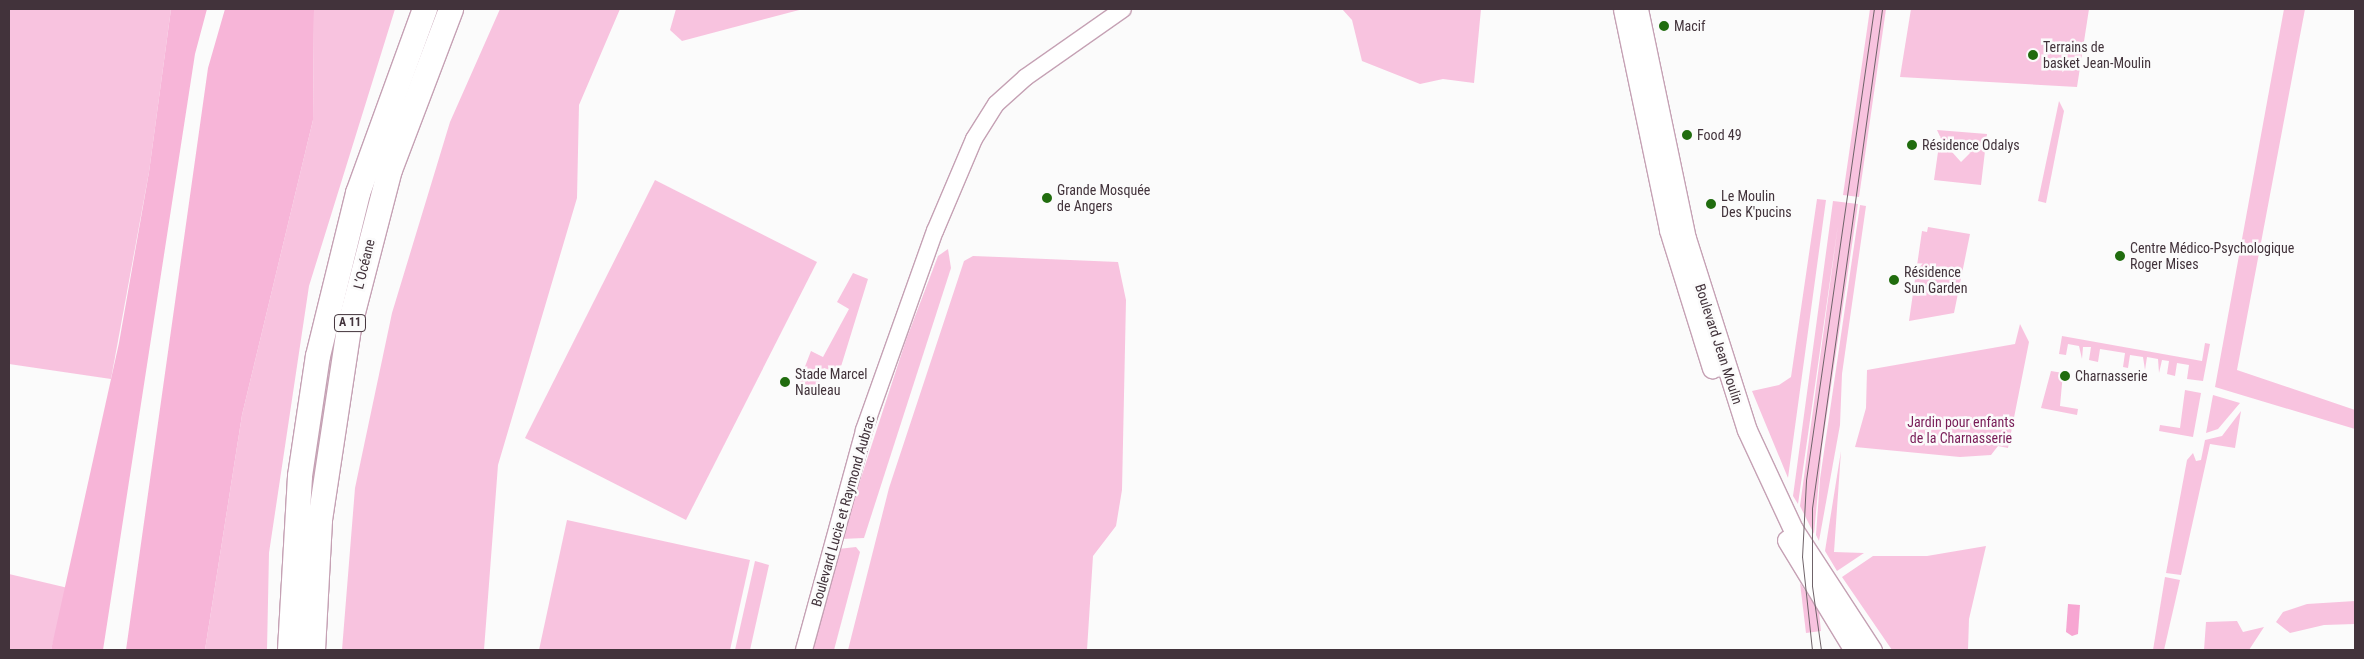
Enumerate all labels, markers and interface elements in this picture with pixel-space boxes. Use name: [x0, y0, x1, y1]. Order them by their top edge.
place label: Macif: [1674, 18, 1705, 34]
marker: Macif: [1658, 20, 1670, 32]
place label: Terrains de basket Jean-Moulin: [2043, 39, 2151, 72]
marker: Terrains de basket Jean-Moulin: [2027, 49, 2039, 61]
place label: Food 49: [1697, 127, 1742, 143]
marker: Food 49: [1681, 129, 1693, 141]
place label: Résidence Odalys: [1922, 137, 2020, 153]
marker: Résidence Odalys: [1906, 139, 1918, 151]
place label: Grande Mosquée de Angers: [1057, 182, 1150, 214]
place label: Le Moulin Des K'pucins: [1721, 188, 1792, 220]
marker: Grande Mosquée de Angers: [1041, 192, 1053, 204]
marker: Le Moulin Des K'pucins: [1705, 198, 1717, 210]
street label: L’Océane: [350, 237, 378, 291]
place label: Centre Médico-Psychologique Roger Mises: [2130, 240, 2294, 272]
marker: Centre Médico-Psychologique Roger Mises: [2114, 250, 2126, 262]
place label: Résidence Sun Garden: [1904, 264, 1967, 296]
marker: Résidence Sun Garden: [1888, 274, 1900, 286]
street label: Boulevard Jean Moulin: [1692, 282, 1746, 406]
road number: A 11: [334, 314, 366, 332]
place label: Stade Marcel Nauleau: [795, 366, 867, 398]
place label: Charnasserie: [2075, 368, 2148, 384]
marker: Charnasserie: [2059, 370, 2071, 382]
marker: Stade Marcel Nauleau: [779, 376, 791, 388]
street label: Boulevard Lucie et Raymond Aubrac: [808, 414, 878, 608]
park label: Jardin pour enfants de la Charnasserie: [1907, 414, 2015, 447]

